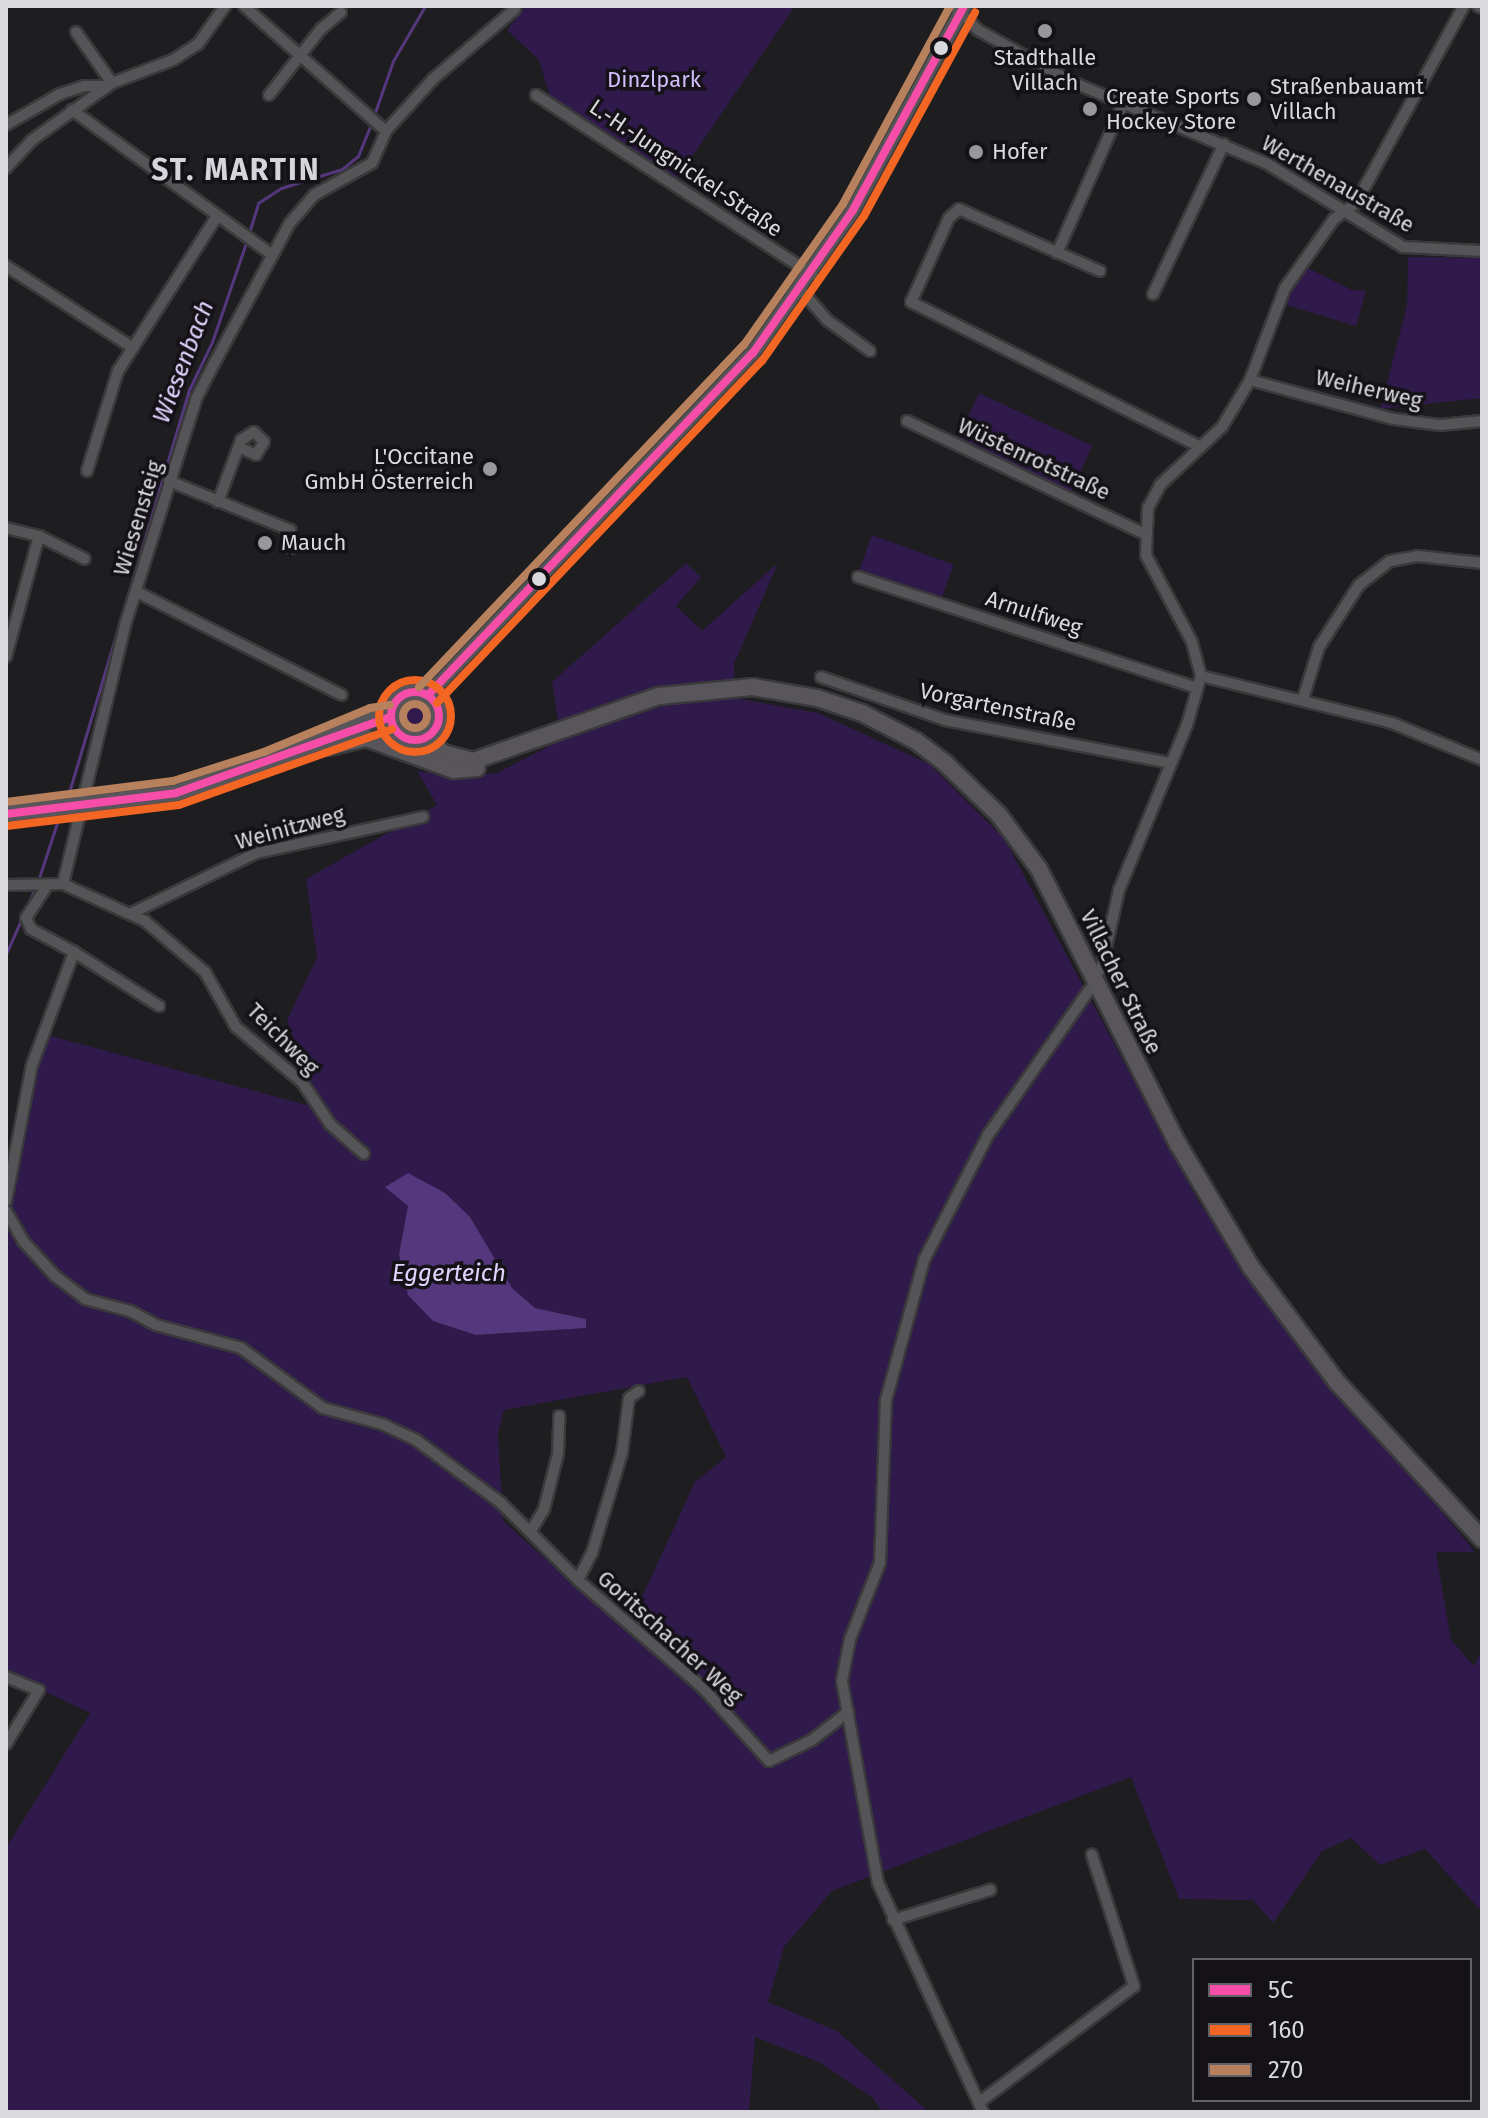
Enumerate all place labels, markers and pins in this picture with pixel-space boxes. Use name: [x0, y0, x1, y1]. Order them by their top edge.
marker: Stadthalle Villach: [1036, 22, 1054, 40]
unlabelled marker: [933, 40, 949, 56]
place label: Stadthalle Villach: [994, 44, 1096, 96]
place label: Straßenbauamt Villach: [1270, 73, 1424, 124]
place label: Create Sports Hockey Store: [1106, 83, 1240, 134]
marker: Straßenbauamt Villach: [1245, 90, 1263, 108]
marker: Create Sports Hockey Store: [1081, 100, 1099, 118]
place label: Hofer: [992, 139, 1047, 165]
marker: Hofer: [967, 143, 985, 161]
place label: L'Occitane GmbH Österreich: [304, 443, 474, 494]
marker: L'Occitane GmbH Österreich: [481, 460, 499, 478]
place label: Mauch: [281, 530, 346, 556]
marker: Mauch: [256, 534, 274, 552]
unlabelled marker: [531, 571, 547, 587]

